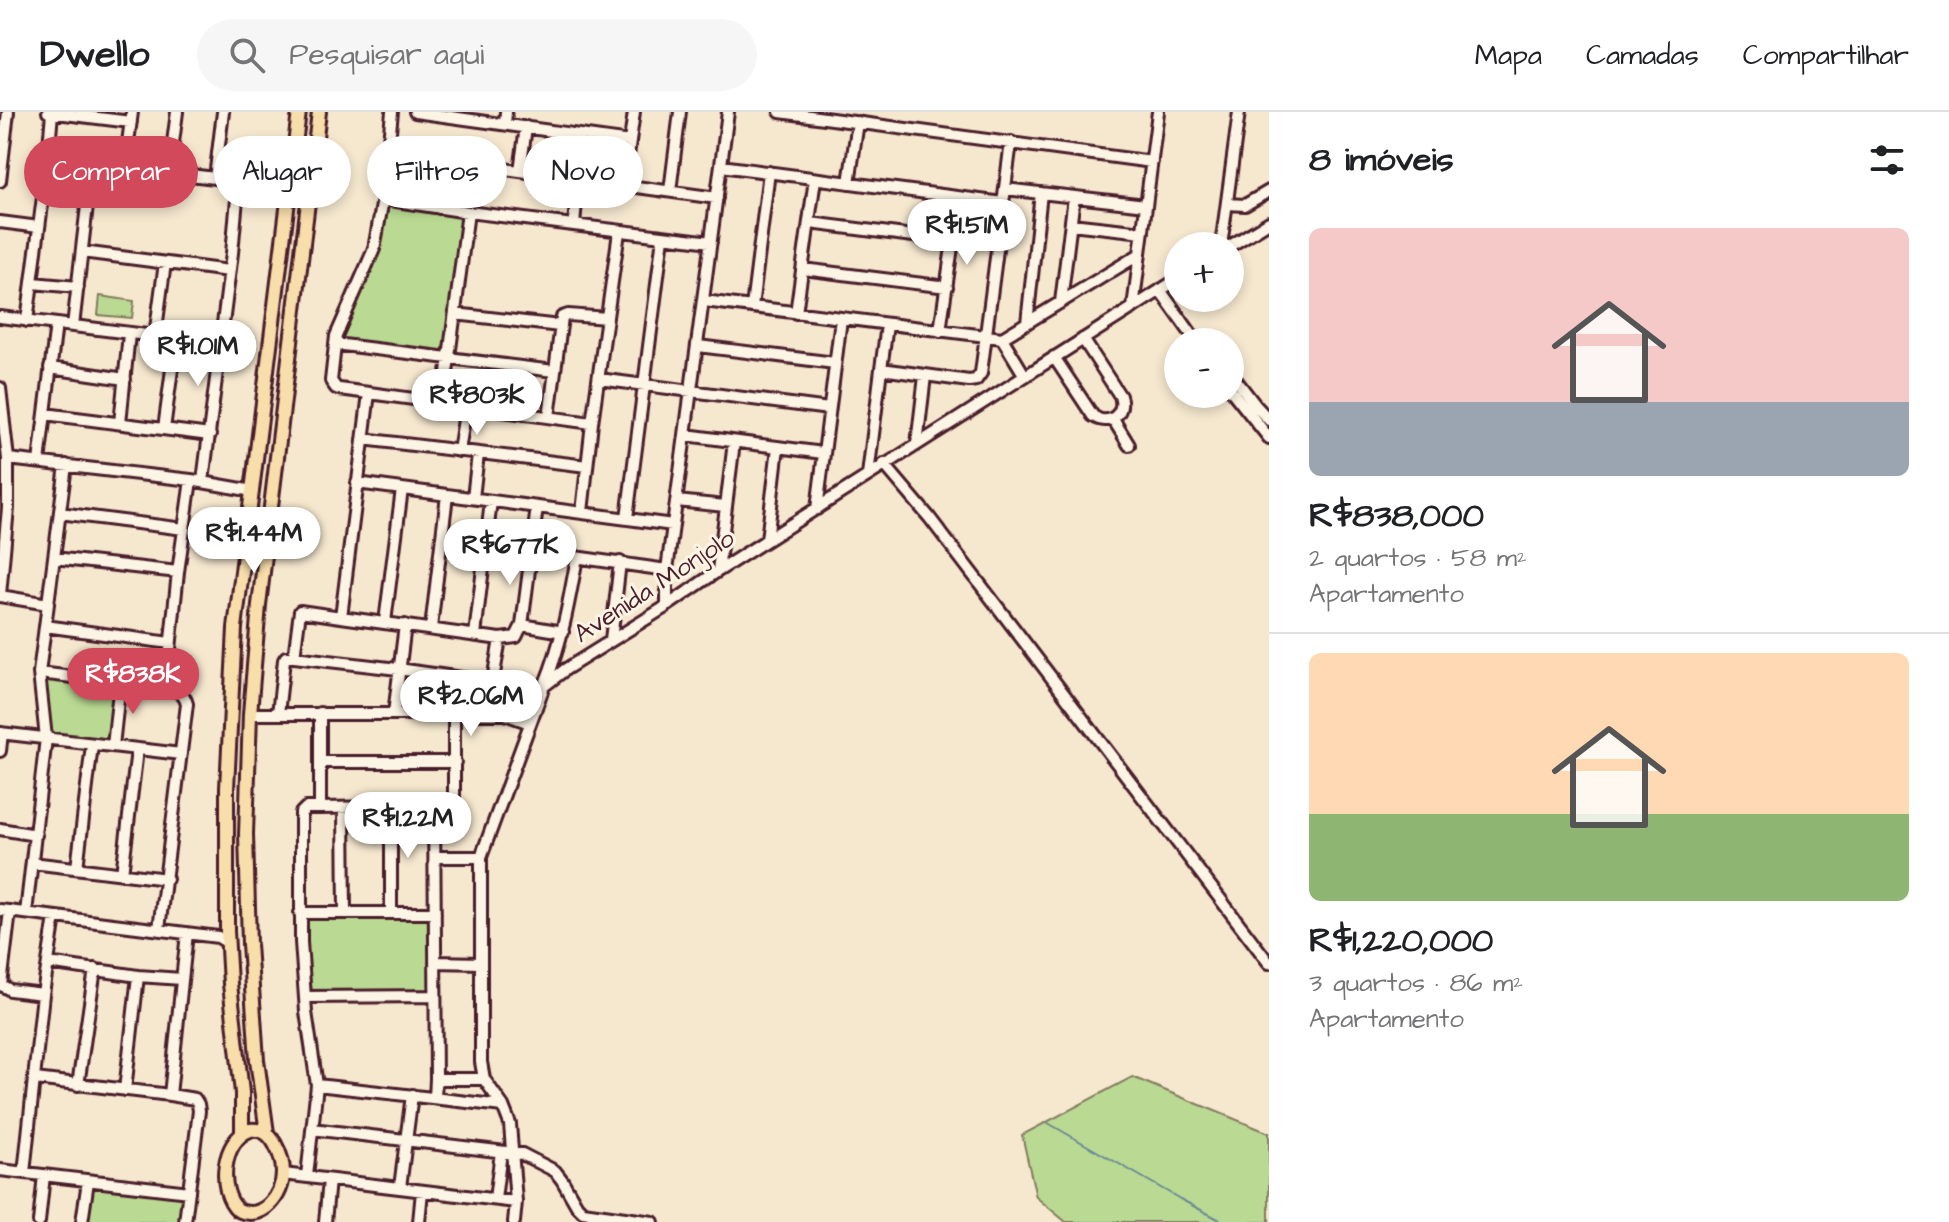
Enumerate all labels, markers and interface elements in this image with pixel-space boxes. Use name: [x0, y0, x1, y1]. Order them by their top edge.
search box: [197, 19, 757, 91]
text: Dwello: [40, 29, 149, 81]
icon: search: [225, 33, 269, 77]
text: Pesquisar aqui: [289, 34, 484, 76]
text: Mapa: [1475, 36, 1542, 75]
text: Camadas: [1586, 36, 1699, 75]
text: Compartilhar: [1743, 36, 1909, 75]
chip: Comprar: [24, 136, 198, 208]
chip: Alugar: [214, 136, 351, 208]
chip: Filtros: [367, 136, 507, 208]
chip: Novo: [523, 136, 643, 208]
text: 8 imóveis: [1309, 136, 1454, 184]
icon: filters: [1865, 138, 1909, 182]
pin: R$1.51M: [893, 199, 1041, 267]
text: R$1.51M: [925, 207, 1009, 243]
map controls: [1164, 232, 1244, 408]
button: +: [1164, 232, 1244, 312]
icon: home: [1537, 280, 1681, 424]
pin: R$1.01M: [124, 320, 272, 388]
text: R$1.01M: [157, 328, 239, 364]
button: −: [1164, 328, 1244, 408]
pin: R$803K: [412, 369, 542, 437]
text: R$803K: [429, 377, 525, 413]
text: R$838,000: [1309, 492, 1484, 540]
pin: R$1.44M: [180, 507, 328, 575]
text: R$1.44M: [206, 515, 302, 551]
pin: R$677K: [445, 519, 575, 587]
street label: Avenida Monjolo: [567, 520, 742, 652]
text: R$677K: [461, 527, 559, 563]
text: 2 quartos · 58 m²: [1309, 540, 1527, 576]
text: Apartamento: [1309, 576, 1464, 612]
pin: R$838K: [68, 648, 198, 716]
text: R$838K: [85, 656, 181, 692]
pin: R$2.06M: [397, 670, 545, 738]
text: R$2.06M: [418, 678, 524, 714]
icon: home: [1537, 705, 1681, 849]
pin: R$1.22M: [334, 792, 482, 860]
text: R$1.22M: [362, 800, 454, 836]
text: R$1,220,000: [1309, 917, 1493, 965]
text: 3 quartos · 86 m²: [1309, 965, 1523, 1001]
text: Apartamento: [1309, 1001, 1464, 1037]

